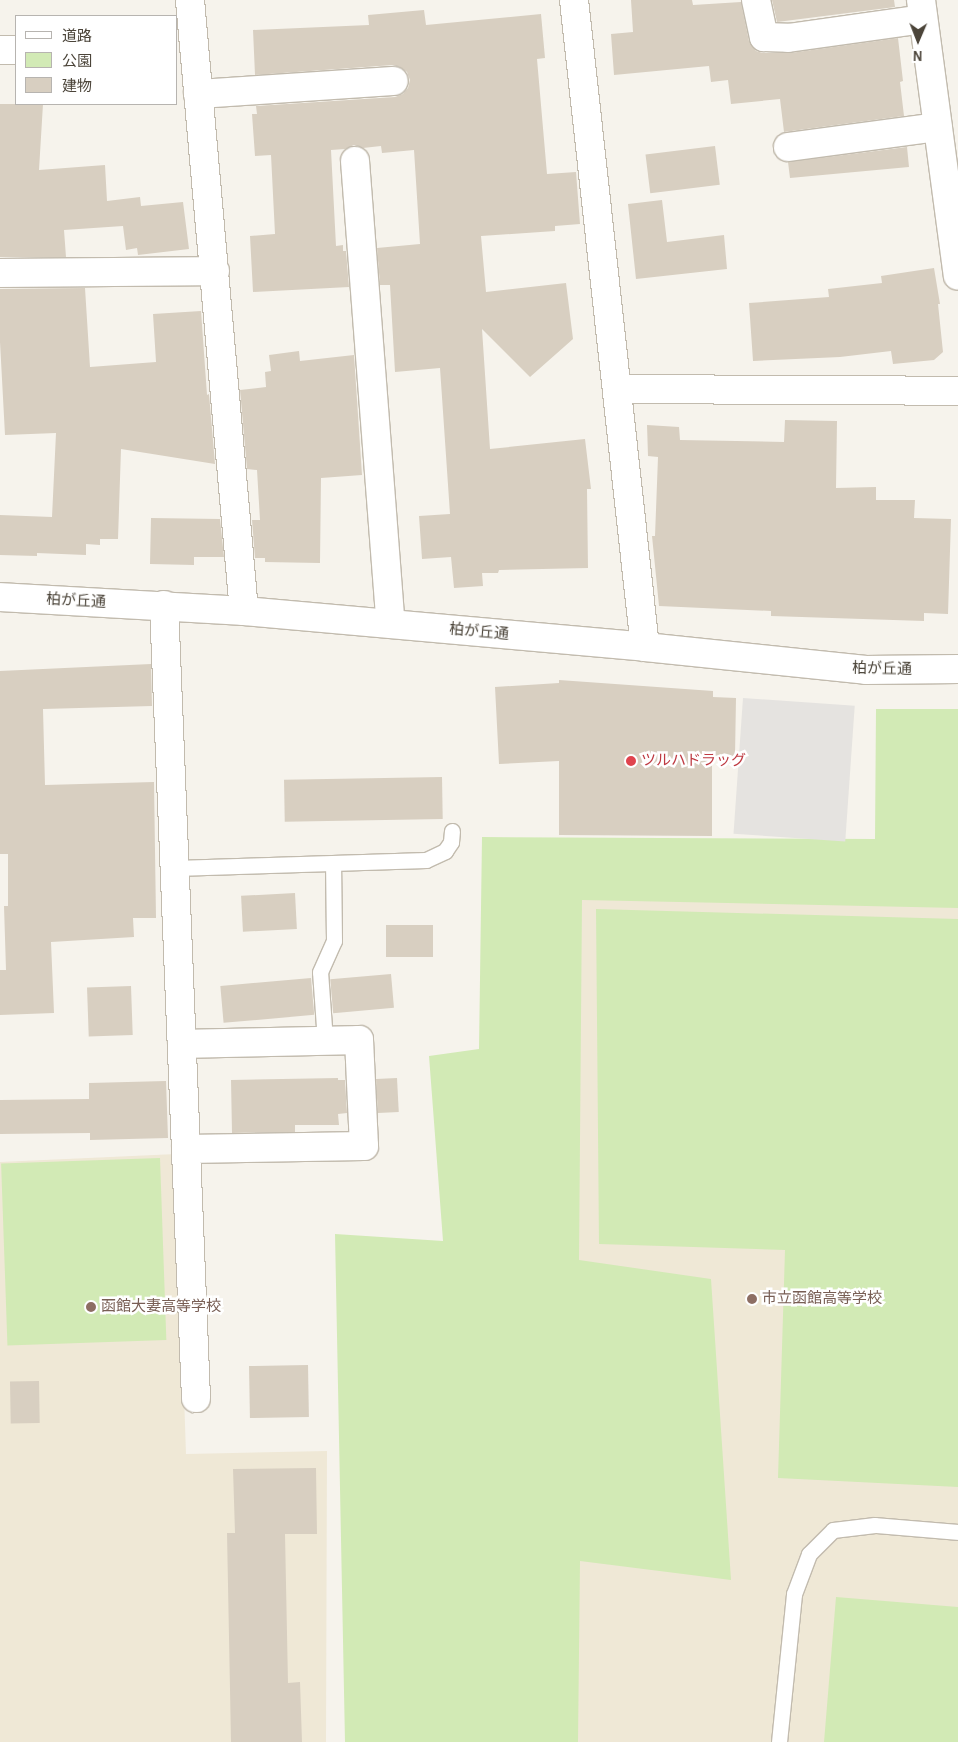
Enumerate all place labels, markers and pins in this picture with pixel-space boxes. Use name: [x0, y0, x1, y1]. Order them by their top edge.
place label: ツルハドラッグ: [641, 752, 746, 770]
marker: ツルハドラッグ: [625, 755, 637, 767]
place label: 市立函館高等学校: [762, 1290, 882, 1308]
marker: 市立函館高等学校: [746, 1293, 758, 1305]
place label: 函館大妻高等学校: [101, 1298, 221, 1316]
marker: 函館大妻高等学校: [85, 1301, 97, 1313]

